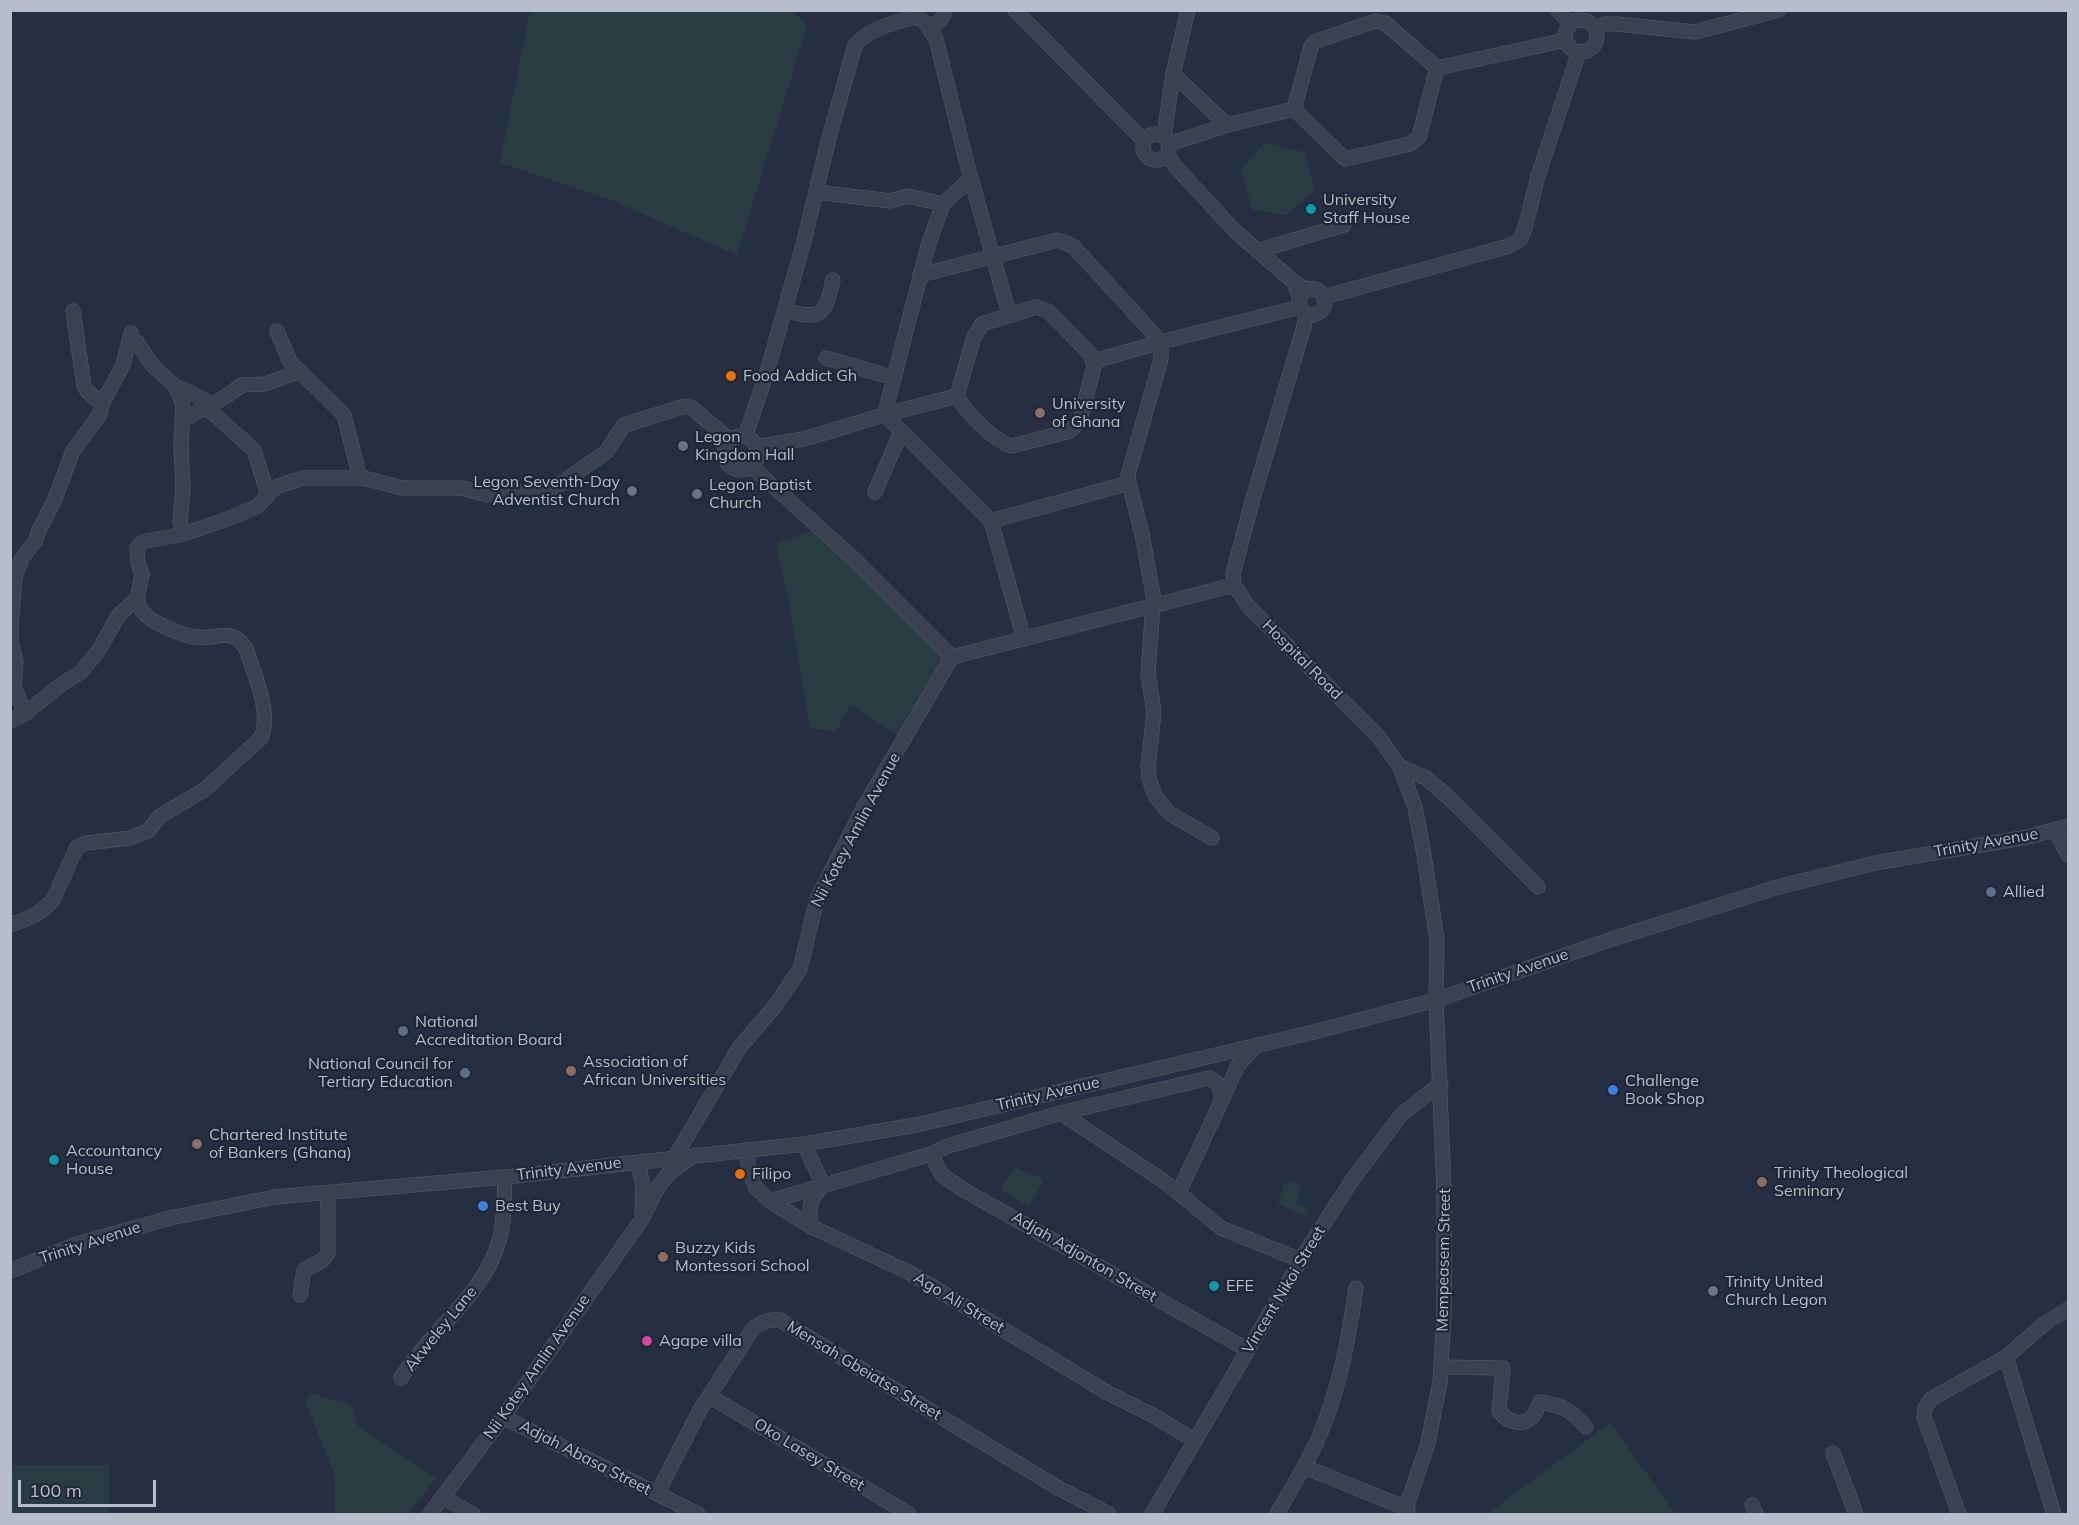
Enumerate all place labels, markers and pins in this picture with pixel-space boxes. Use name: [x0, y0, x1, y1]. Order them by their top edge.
place label: University Staff House: [1323, 190, 1410, 228]
marker: University Staff House: [1304, 202, 1318, 216]
place label: Food Addict Gh: [743, 366, 857, 386]
marker: Food Addict Gh: [724, 369, 738, 383]
place label: University of Ghana: [1052, 394, 1126, 432]
marker: University of Ghana: [1033, 406, 1047, 420]
place label: Legon Kingdom Hall: [695, 427, 794, 465]
marker: Legon Kingdom Hall: [676, 439, 690, 453]
place label: Legon Seventh-Day Adventist Church: [474, 472, 620, 510]
place label: Legon Baptist Church: [709, 475, 812, 513]
marker: Legon Seventh-Day Adventist Church: [625, 484, 639, 498]
marker: Legon Baptist Church: [690, 487, 704, 501]
place label: Allied: [2003, 882, 2044, 902]
marker: Allied: [1984, 885, 1998, 899]
place label: National Accreditation Board: [415, 1012, 562, 1050]
marker: National Accreditation Board: [396, 1024, 410, 1038]
place label: Association of African Universities: [583, 1052, 726, 1090]
place label: National Council for Tertiary Education: [308, 1054, 453, 1092]
marker: Association of African Universities: [564, 1064, 578, 1078]
marker: National Council for Tertiary Education: [458, 1066, 472, 1080]
place label: Challenge Book Shop: [1625, 1071, 1705, 1109]
marker: Challenge Book Shop: [1606, 1083, 1620, 1097]
place label: Chartered Institute of Bankers (Ghana): [209, 1125, 352, 1163]
marker: Chartered Institute of Bankers (Ghana): [190, 1137, 204, 1151]
place label: Accountancy House: [66, 1141, 162, 1179]
marker: Accountancy House: [47, 1153, 61, 1167]
place label: Trinity Theological Seminary: [1774, 1163, 1908, 1201]
place label: Filipo: [752, 1164, 791, 1184]
marker: Filipo: [733, 1167, 747, 1181]
marker: Trinity Theological Seminary: [1755, 1175, 1769, 1189]
place label: Best Buy: [495, 1196, 561, 1216]
marker: Best Buy: [476, 1199, 490, 1213]
place label: Buzzy Kids Montessori School: [675, 1238, 810, 1276]
marker: Buzzy Kids Montessori School: [656, 1250, 670, 1264]
place label: Trinity United Church Legon: [1725, 1272, 1827, 1310]
place label: EFE: [1226, 1276, 1254, 1296]
marker: EFE: [1207, 1279, 1221, 1293]
marker: Trinity United Church Legon: [1706, 1284, 1720, 1298]
place label: Agape villa: [659, 1331, 742, 1351]
marker: Agape villa: [640, 1334, 654, 1348]

